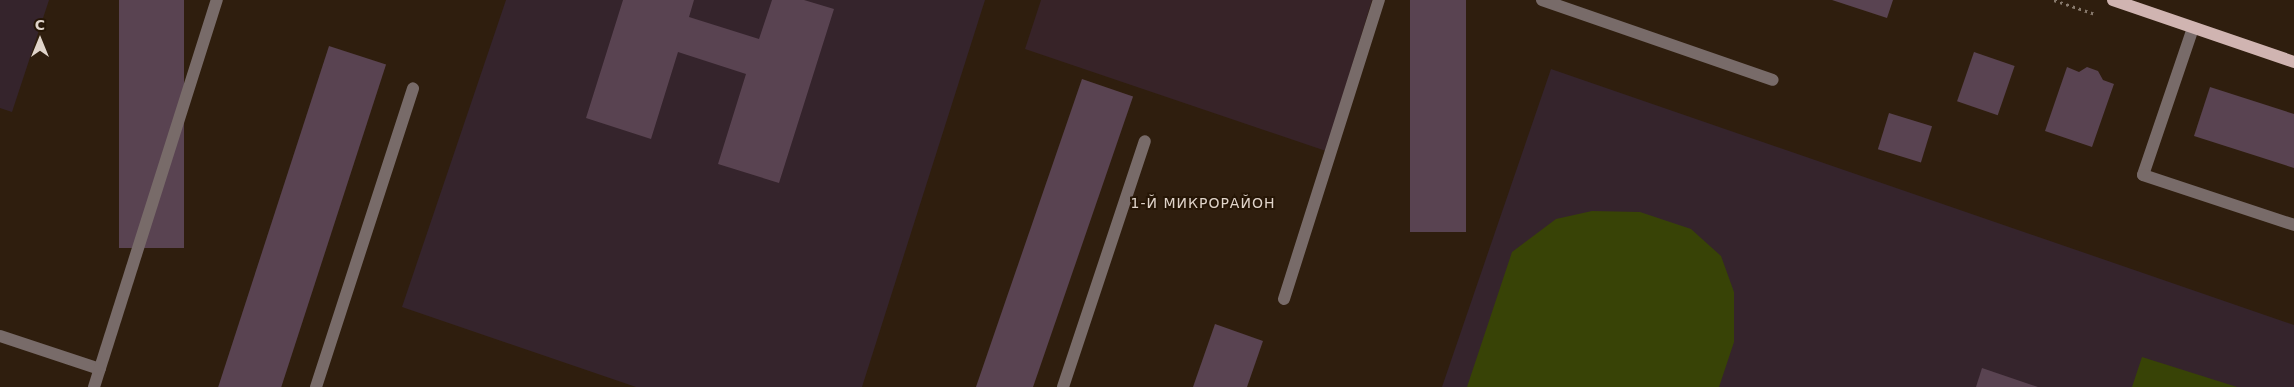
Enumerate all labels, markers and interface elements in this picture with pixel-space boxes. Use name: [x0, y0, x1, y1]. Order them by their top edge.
north arrow: [15, 15, 65, 65]
text: С: [35, 17, 45, 33]
district label: 1-Й МИКРОРАЙОН: [1129, 195, 1277, 211]

